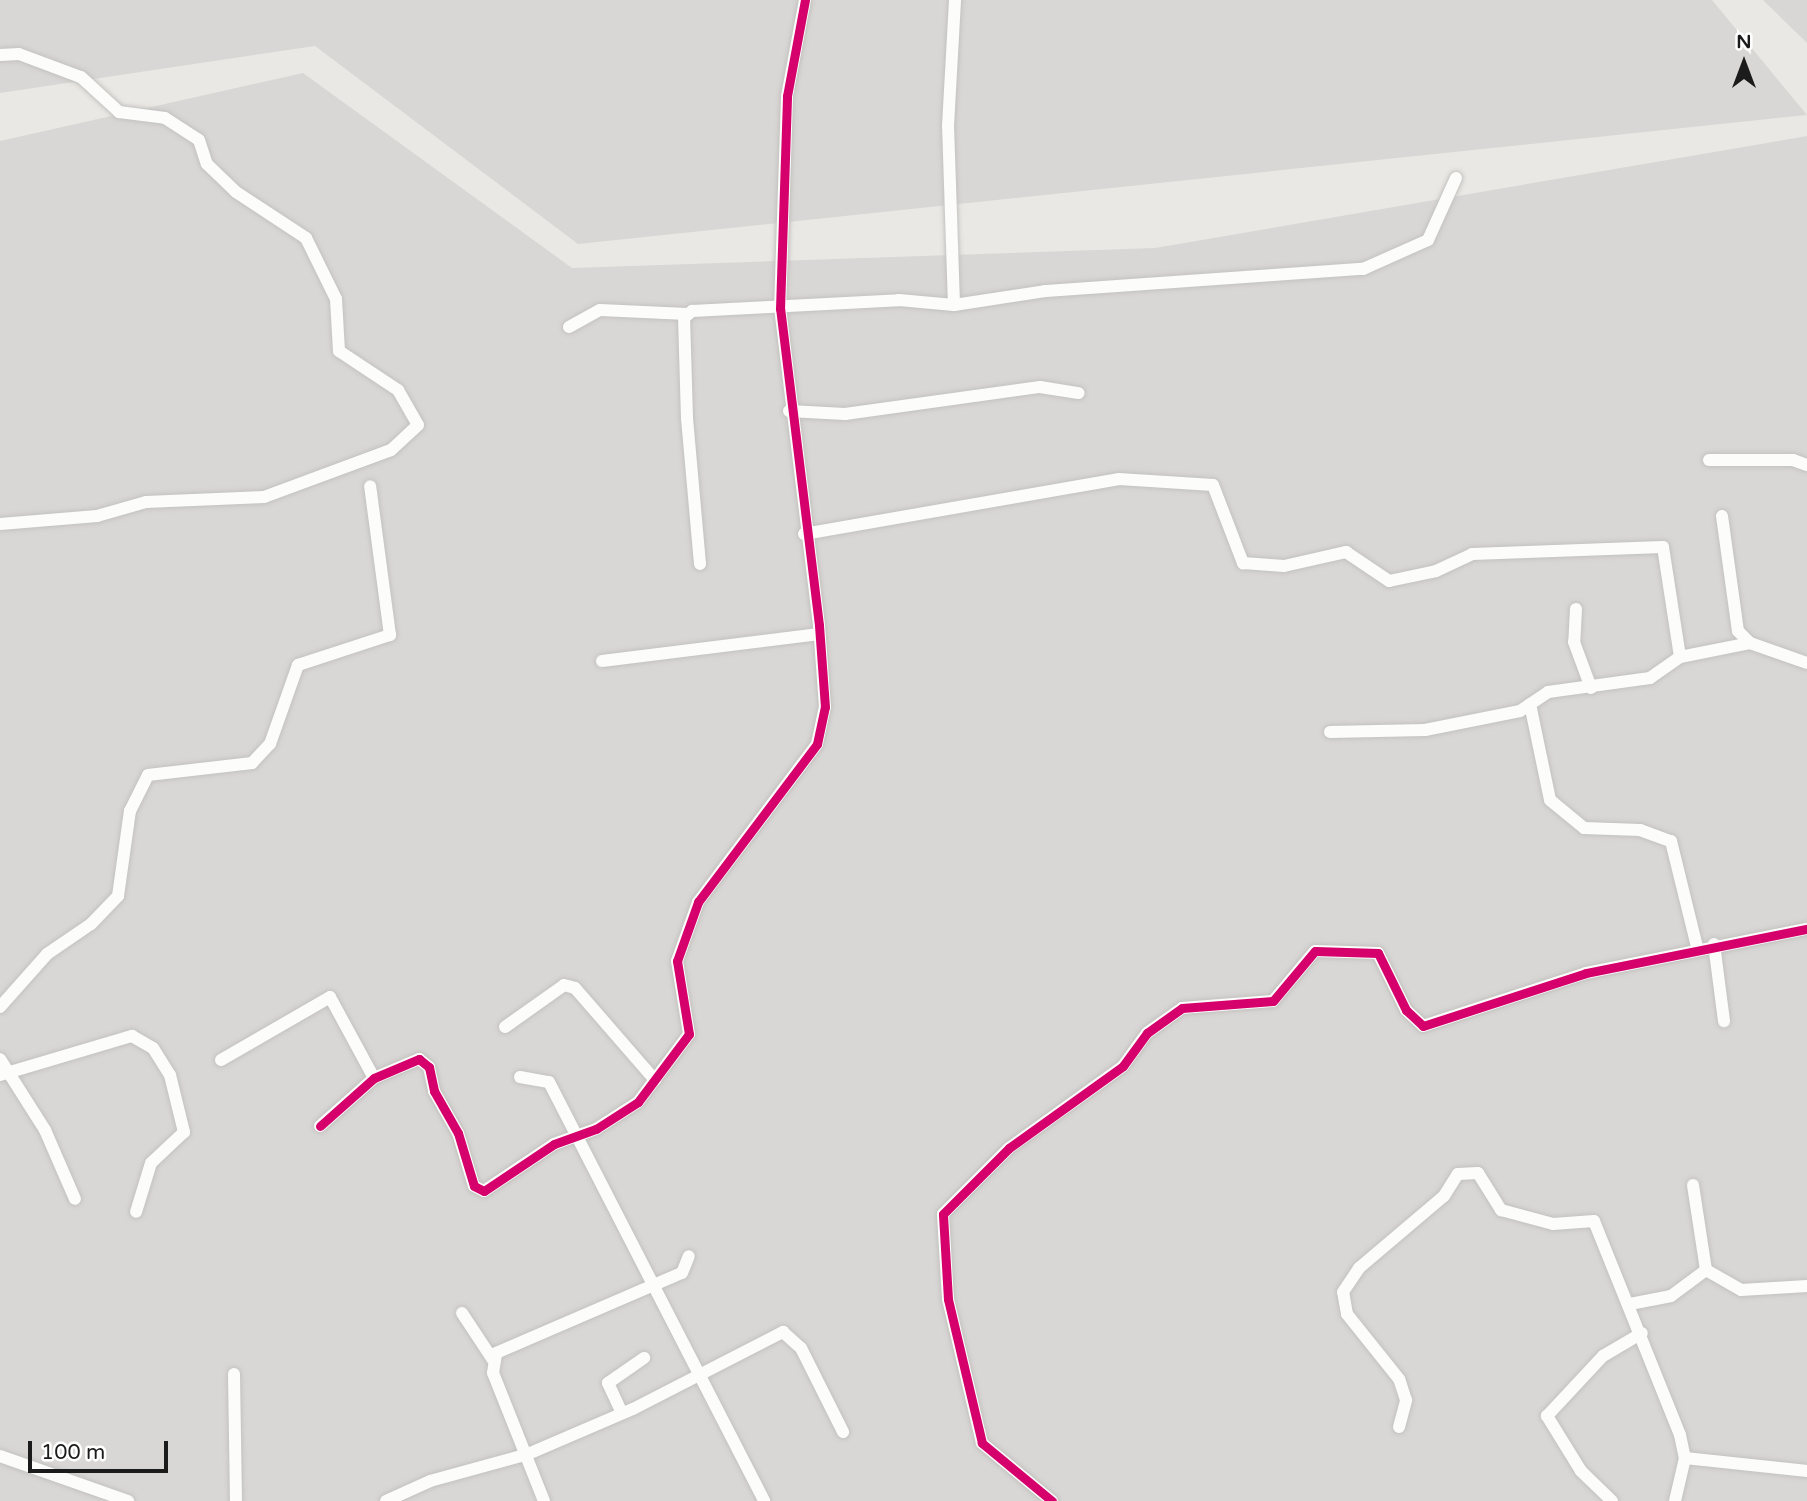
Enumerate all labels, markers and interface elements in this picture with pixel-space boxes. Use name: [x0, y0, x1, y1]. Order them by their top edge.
north arrow: [1709, 28, 1779, 98]
text: N: [1736, 31, 1752, 53]
scale bar: [32, 1428, 172, 1472]
text: 100 m: [41, 1440, 105, 1465]

